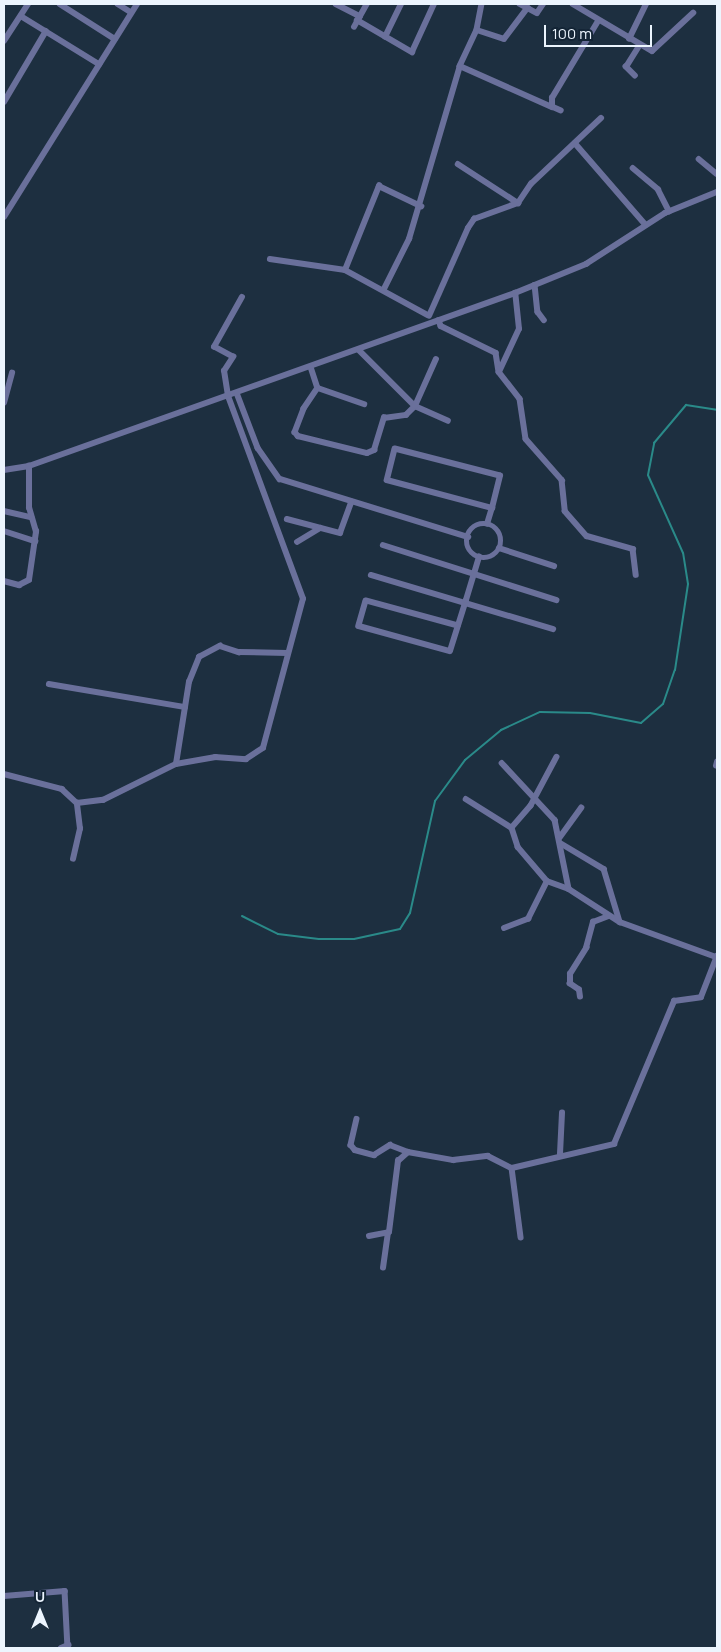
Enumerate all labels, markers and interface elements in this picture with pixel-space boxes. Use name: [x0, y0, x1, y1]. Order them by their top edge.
scale bar: [546, 15, 654, 47]
text: 100 m: [552, 23, 592, 44]
north arrow: [15, 1587, 65, 1637]
text: U: [35, 1587, 45, 1606]

